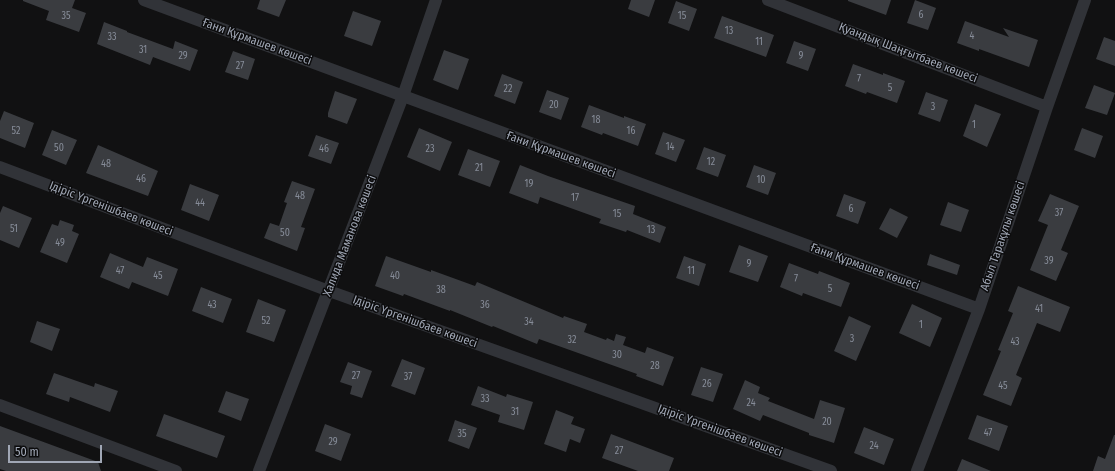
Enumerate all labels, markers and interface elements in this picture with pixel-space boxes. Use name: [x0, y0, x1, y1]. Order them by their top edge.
house number: 6: [919, 9, 923, 21]
house number: 35: [61, 10, 71, 22]
house number: 15: [678, 10, 686, 22]
street label: Ғани Құрмашев көшесі: [201, 16, 313, 68]
street label: Қуандық Шаңғытбаев көшесі: [837, 20, 979, 86]
house number: 13: [725, 25, 733, 37]
house number: 4: [970, 30, 974, 42]
house number: 33: [107, 31, 117, 43]
house number: 11: [755, 36, 763, 48]
house number: 31: [139, 44, 147, 56]
house number: 29: [178, 50, 188, 62]
house number: 9: [799, 50, 803, 62]
house number: 27: [236, 60, 244, 72]
house number: 7: [857, 73, 861, 85]
house number: 5: [888, 82, 892, 94]
house number: 22: [504, 83, 512, 95]
house number: 20: [549, 99, 559, 111]
house number: 3: [931, 101, 935, 113]
house number: 18: [592, 114, 600, 126]
house number: 1: [972, 119, 976, 131]
house number: 52: [12, 125, 20, 137]
house number: 16: [627, 125, 635, 137]
street label: Ғани Құрмашев көшесі: [505, 129, 617, 181]
house number: 14: [666, 141, 674, 153]
house number: 50: [54, 142, 64, 154]
house number: 46: [319, 143, 329, 155]
house number: 23: [426, 143, 434, 155]
house number: 12: [707, 156, 715, 168]
house number: 48: [101, 158, 111, 170]
house number: 21: [475, 162, 483, 174]
house number: 46: [136, 173, 146, 185]
street label: Халида Маманова көшесі: [320, 173, 380, 299]
house number: 10: [756, 174, 766, 186]
house number: 19: [525, 178, 533, 190]
street label: Ідіріс Үргенішбаев көшесі: [47, 179, 175, 239]
street label: Абыл Тарақұлы көшесі: [978, 179, 1028, 293]
house number: 48: [295, 190, 305, 202]
house number: 17: [571, 192, 579, 204]
house number: 44: [195, 197, 205, 209]
house number: 6: [849, 203, 853, 215]
house number: 37: [1055, 207, 1063, 219]
house number: 15: [613, 208, 621, 220]
house number: 51: [10, 223, 18, 235]
house number: 13: [647, 224, 655, 236]
house number: 50: [280, 227, 290, 239]
house number: 49: [55, 237, 65, 249]
street label: Ғани Құрмашев көшесі: [809, 241, 921, 293]
house number: 39: [1044, 255, 1054, 267]
house number: 9: [747, 258, 751, 270]
house number: 47: [116, 265, 124, 277]
house number: 11: [687, 265, 695, 277]
house number: 45: [153, 270, 163, 282]
house number: 40: [390, 270, 400, 282]
house number: 7: [794, 273, 798, 285]
house number: 5: [828, 283, 832, 295]
house number: 38: [436, 284, 446, 296]
street label: Ідіріс Үргенішбаев көшесі: [351, 293, 479, 351]
house number: 43: [207, 299, 217, 311]
house number: 36: [480, 299, 490, 311]
house number: 41: [1035, 303, 1043, 315]
house number: 52: [262, 315, 270, 327]
house number: 34: [524, 316, 534, 328]
house number: 1: [919, 319, 923, 331]
house number: 3: [850, 333, 854, 345]
house number: 32: [568, 334, 576, 346]
house number: 43: [1010, 336, 1020, 348]
house number: 30: [612, 349, 622, 361]
house number: 28: [650, 360, 660, 372]
house number: 27: [352, 370, 360, 382]
house number: 37: [404, 371, 412, 383]
house number: 26: [702, 378, 712, 390]
house number: 45: [998, 380, 1008, 392]
house number: 33: [480, 393, 490, 405]
house number: 24: [746, 397, 756, 409]
street label: Ідіріс Үргенішбаев көшесі: [656, 402, 784, 460]
house number: 31: [511, 406, 519, 418]
house number: 20: [822, 416, 832, 428]
house number: 47: [984, 427, 992, 439]
house number: 35: [457, 428, 467, 440]
house number: 29: [328, 436, 338, 448]
scale bar: [10, 437, 104, 463]
house number: 24: [869, 440, 879, 452]
text: 50 m: [15, 445, 39, 459]
house number: 27: [615, 445, 623, 457]

